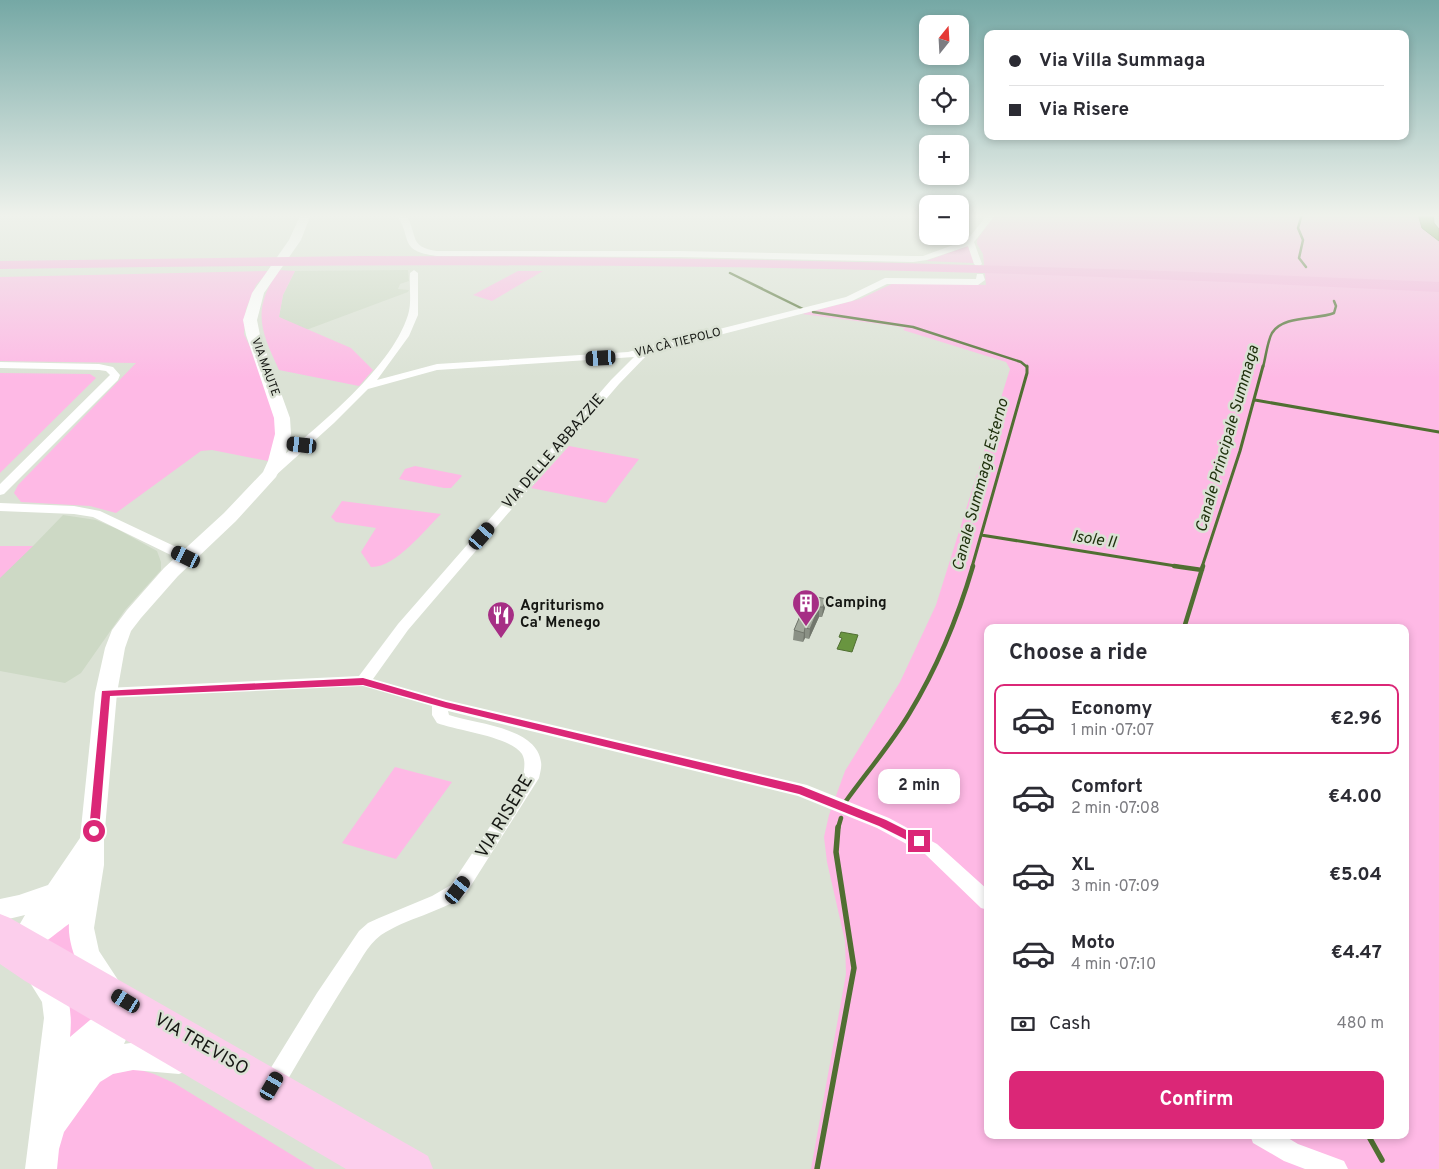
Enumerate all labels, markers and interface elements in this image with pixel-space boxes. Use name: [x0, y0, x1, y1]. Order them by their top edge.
north arrow: [919, 15, 969, 65]
map controls: [919, 15, 969, 245]
text: Via Villa Summaga: [1039, 49, 1205, 73]
button: locate: [919, 75, 969, 125]
text: Via Risere: [1039, 98, 1129, 122]
button: +: [919, 135, 969, 185]
button: −: [919, 195, 969, 245]
street label: VIA CÀ TIEPOLO: [633, 325, 723, 361]
street label: VIA MAUTE: [247, 336, 283, 398]
water label: Canale Principale Summaga: [1192, 342, 1264, 535]
car: [585, 350, 616, 366]
street label: VIA DELLE ABBAZZIE: [499, 390, 609, 513]
water label: Canale Summaga Esterno: [948, 396, 1014, 573]
car: [286, 436, 317, 454]
car: [466, 520, 497, 552]
water label: Isole II: [1071, 527, 1118, 553]
car: [169, 544, 202, 570]
building icon: Camping: [791, 588, 821, 627]
place label: Camping: [825, 594, 887, 613]
place label: Agriturismo Ca' Menego: [520, 597, 604, 633]
restaurant icon: Agriturismo Ca' Menego: [486, 600, 516, 639]
text: Choose a ride: [1009, 640, 1147, 667]
icon: car: [1011, 697, 1056, 742]
text: Economy: [1071, 697, 1152, 721]
text: €2.96: [1330, 707, 1382, 731]
text: 1 min · 07:07: [1071, 721, 1154, 741]
callout: 2 min: [878, 768, 960, 804]
street label: VIA RISERE: [471, 771, 539, 863]
icon: car: [1011, 775, 1056, 820]
text: Comfort: [1071, 775, 1143, 799]
text: 2 min: [898, 776, 940, 796]
text: €4.00: [1328, 785, 1382, 809]
text: 2 min · 07:08: [1071, 799, 1160, 819]
route start: [83, 820, 105, 842]
route end: [908, 830, 930, 852]
icon: car: [1011, 853, 1056, 898]
text: XL: [1071, 853, 1094, 877]
text: €5.04: [1329, 863, 1382, 887]
car: [442, 874, 473, 906]
text: 3 min · 07:09: [1071, 877, 1159, 897]
icon: car: [1011, 931, 1056, 976]
text: Moto: [1071, 931, 1115, 955]
text: €4.47: [1331, 941, 1382, 965]
text: 4 min · 07:10: [1071, 955, 1156, 975]
car: [109, 987, 142, 1015]
street label: VIA TREVISO: [150, 1009, 252, 1081]
icon: cash: [1009, 1010, 1037, 1038]
text: Cash: [1049, 1012, 1091, 1036]
text: 480 m: [1337, 1014, 1384, 1034]
car: [258, 1069, 285, 1103]
button: Confirm: [1009, 1071, 1384, 1129]

